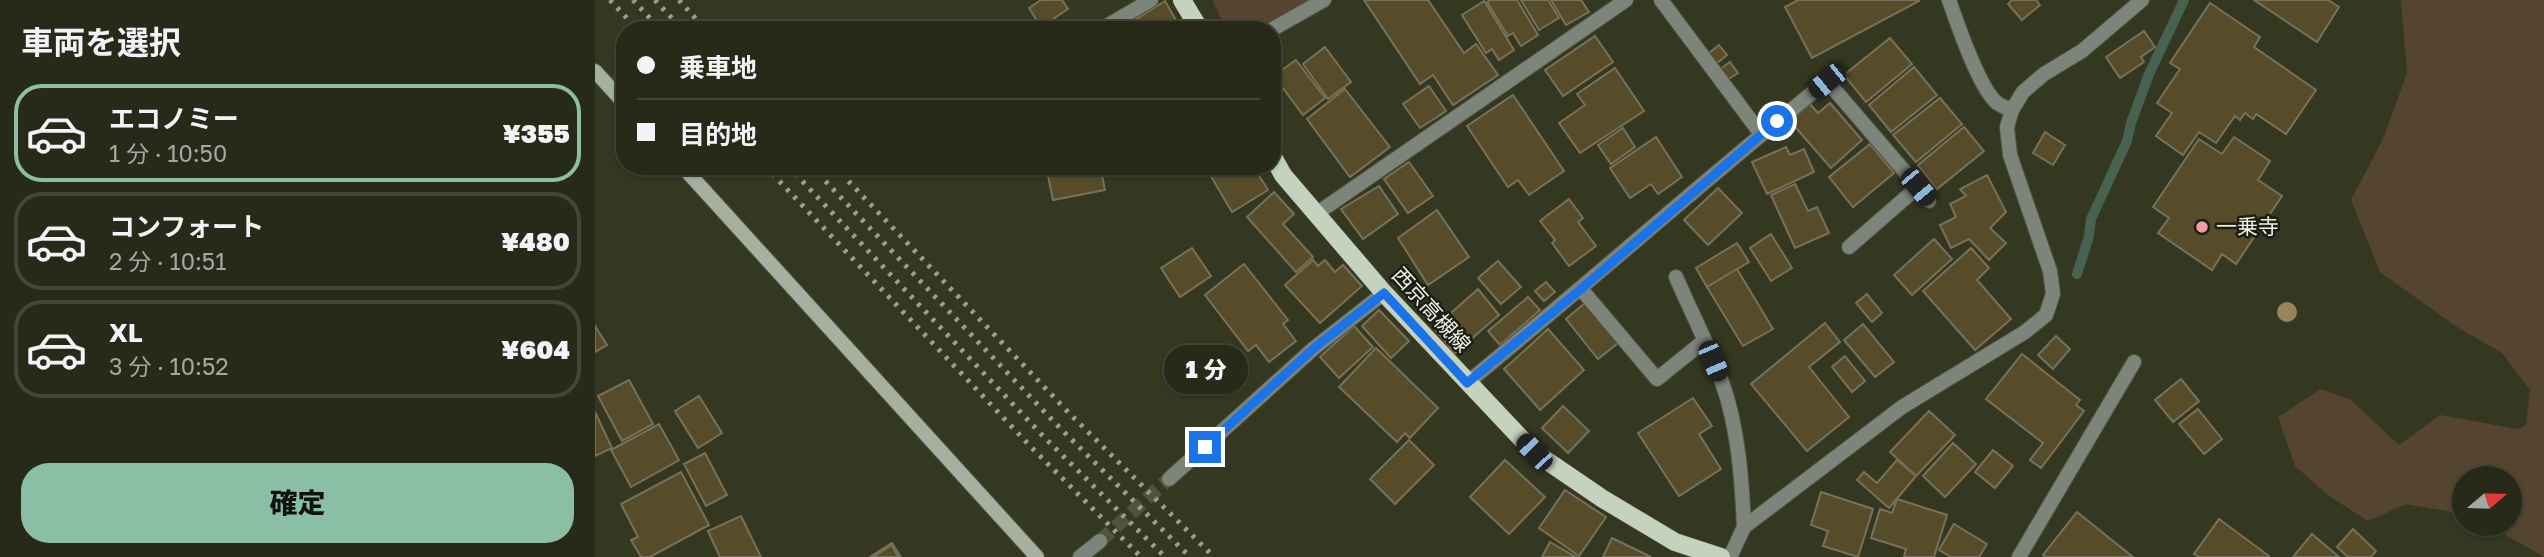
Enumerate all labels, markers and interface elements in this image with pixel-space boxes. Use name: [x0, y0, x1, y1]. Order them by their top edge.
text: 車両を選択: [21, 23, 181, 61]
text: 乗車地: [679, 52, 757, 83]
car: [1805, 60, 1850, 102]
icon: car: [25, 102, 88, 165]
text: エコノミー: [109, 103, 239, 134]
route start: [1761, 105, 1793, 137]
text: ¥355: [503, 118, 570, 149]
text: 目的地: [679, 119, 757, 150]
text: 1 分 · 10:50: [109, 139, 227, 167]
car: [1897, 164, 1940, 210]
icon: car: [25, 210, 88, 273]
text: コンフォート: [109, 211, 264, 242]
place label: 一乗寺: [2216, 213, 2279, 239]
marker: 一乗寺: [2194, 219, 2210, 235]
text: ¥480: [501, 226, 570, 257]
text: 2 分 · 10:51: [109, 247, 226, 275]
street label: 西京高槻線: [1387, 262, 1477, 357]
text: XL: [109, 317, 143, 348]
icon: car: [25, 318, 88, 381]
text: ¥604: [501, 334, 570, 365]
car: [1696, 338, 1731, 384]
callout: 1 分: [1163, 346, 1247, 394]
text: 3 分 · 10:52: [109, 352, 229, 380]
text: 1 分: [1186, 355, 1226, 383]
car: [1512, 430, 1557, 474]
route end: [1189, 431, 1221, 463]
button: 確定: [21, 463, 574, 543]
north arrow: [2452, 466, 2522, 536]
map controls: [2452, 466, 2522, 536]

